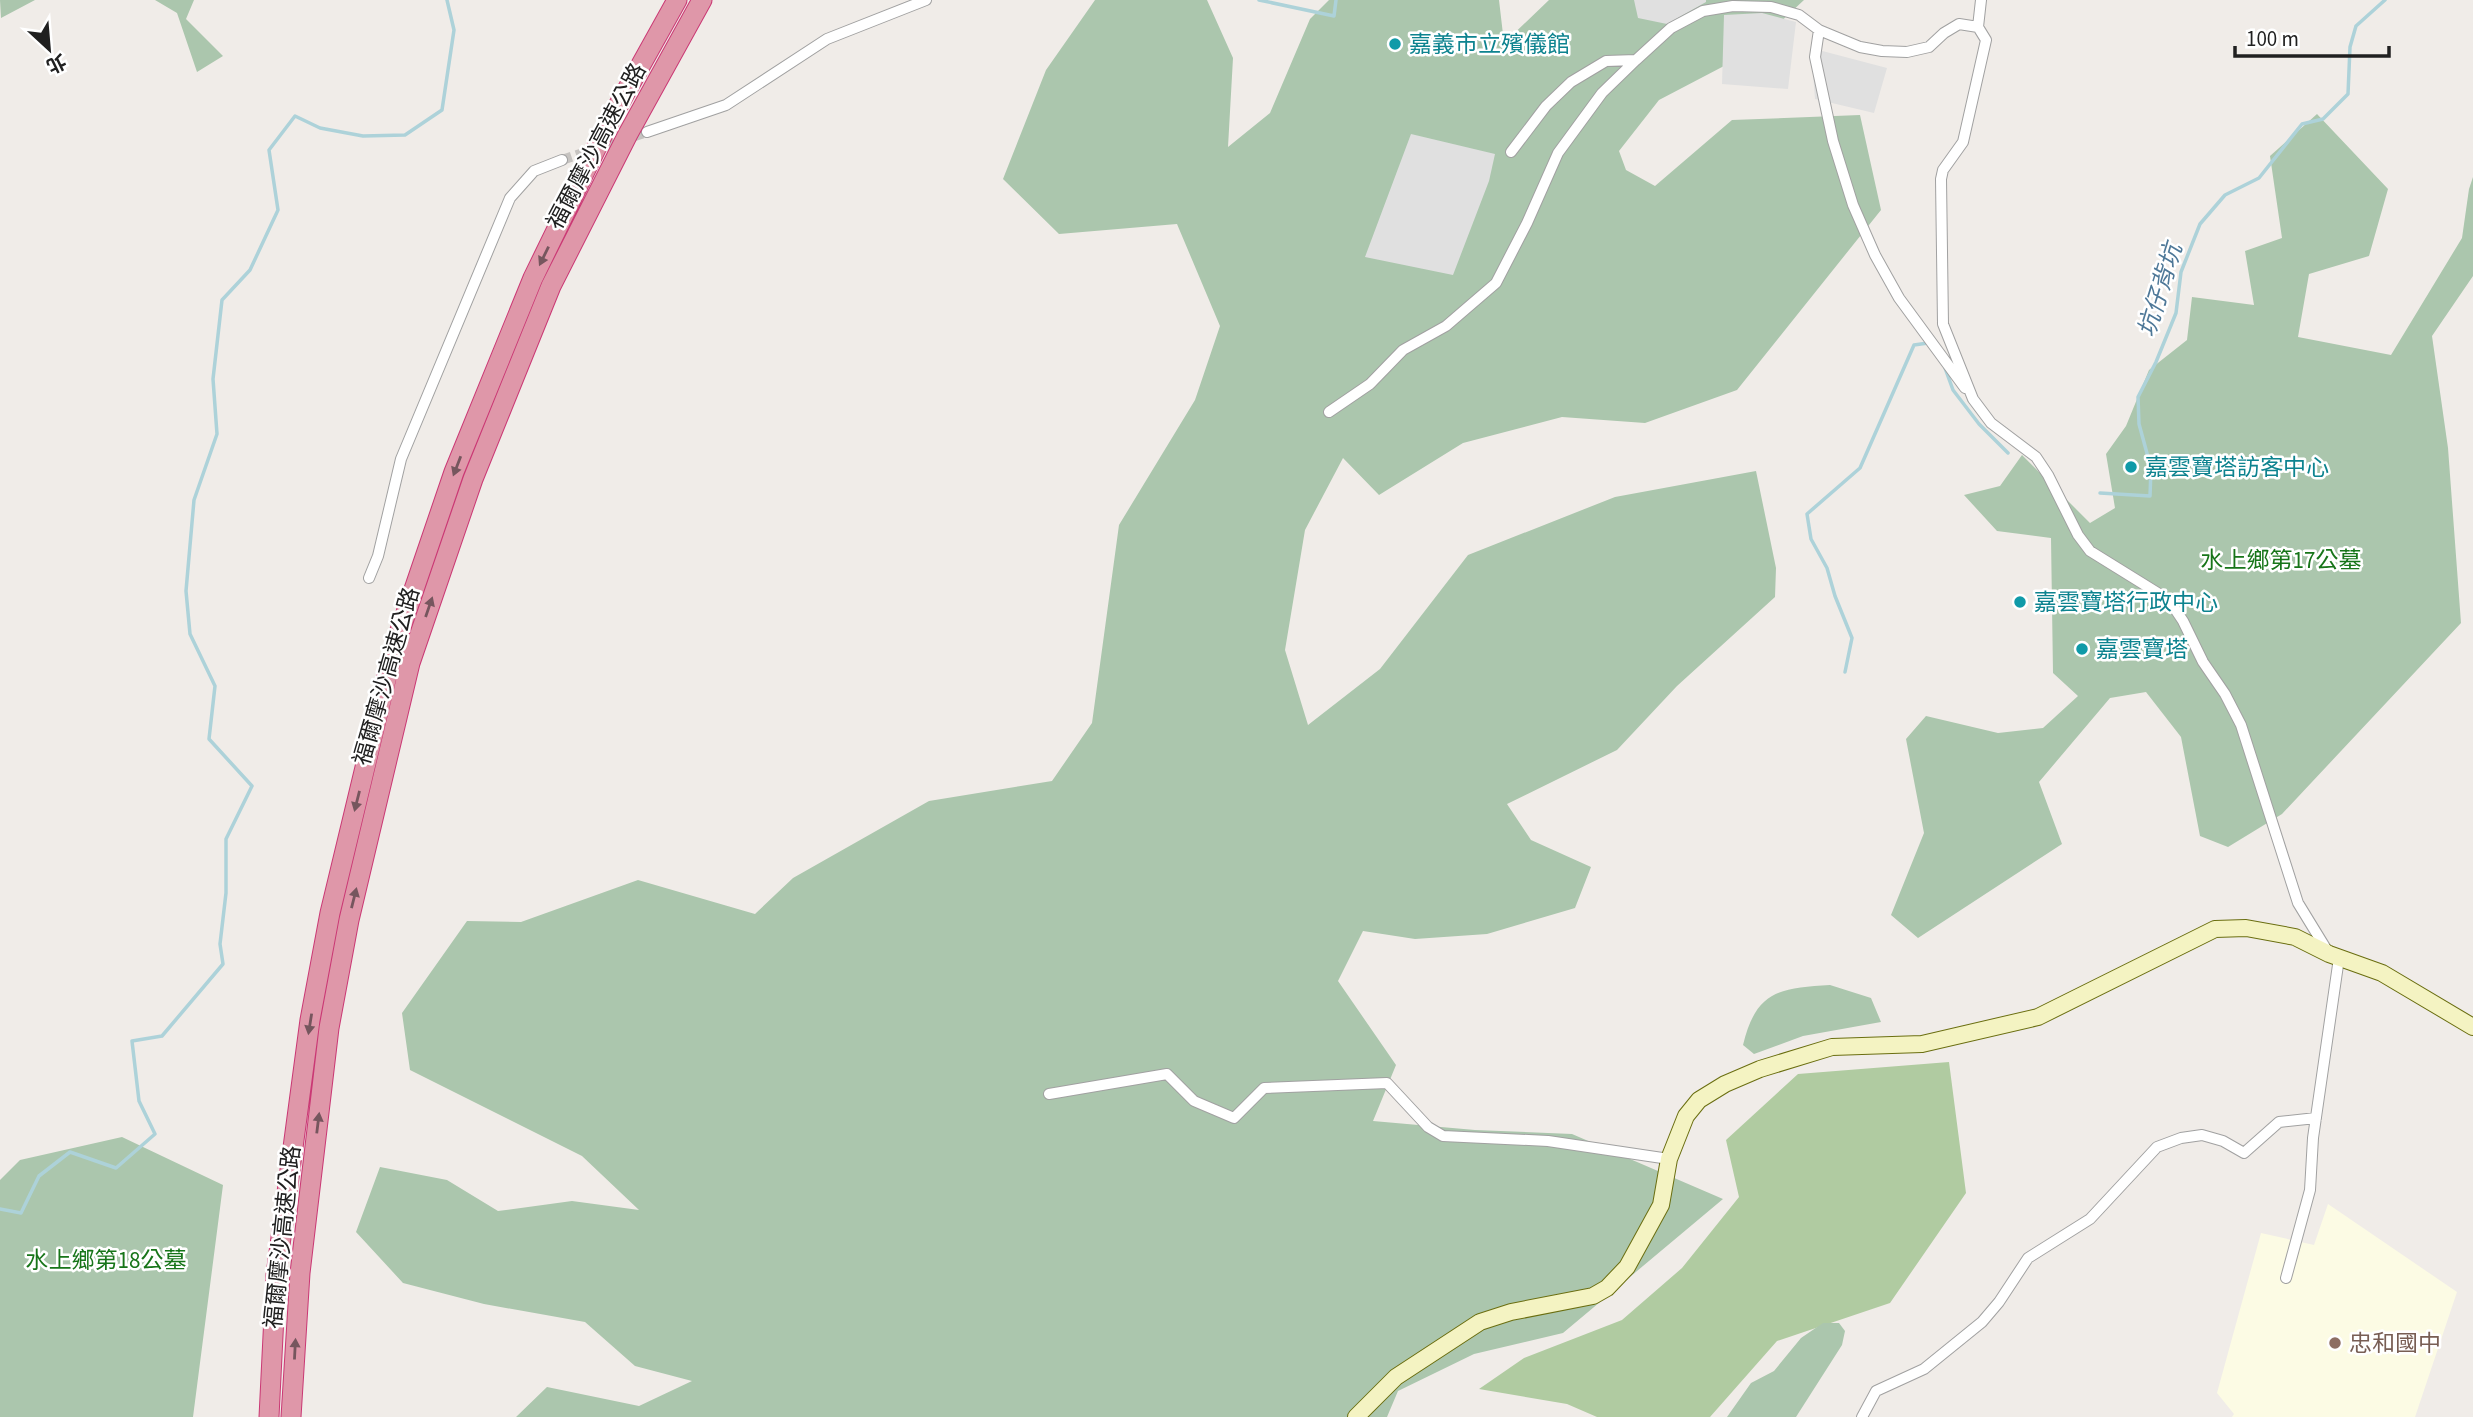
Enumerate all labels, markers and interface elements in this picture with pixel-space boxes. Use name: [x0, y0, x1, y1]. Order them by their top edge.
north arrow: [14, 14, 84, 84]
scale bar: [2235, 14, 2389, 58]
text: 100 m: [2246, 24, 2299, 54]
place label: 嘉義市立殯儀館: [1409, 28, 1570, 61]
marker: 嘉義市立殯儀館: [1387, 36, 1403, 52]
text: 北: [41, 47, 70, 79]
street label: 福爾摩沙高速公路: [539, 57, 654, 235]
water label: 坑仔背坑: [2130, 236, 2192, 341]
one-way arrow: [538, 246, 550, 266]
place label: 嘉雲寶塔訪客中心: [2145, 451, 2329, 484]
one-way arrow: [451, 456, 462, 477]
marker: 嘉雲寶塔訪客中心: [2123, 459, 2139, 475]
park label: 水上鄉第17公墓: [2201, 544, 2361, 577]
street label: 福爾摩沙高速公路: [345, 583, 428, 769]
place label: 嘉雲寶塔行政中心: [2034, 586, 2218, 619]
marker: 嘉雲寶塔行政中心: [2012, 594, 2028, 610]
one-way arrow: [424, 596, 435, 617]
place label: 嘉雲寶塔: [2096, 633, 2188, 666]
marker: 嘉雲寶塔: [2074, 641, 2090, 657]
one-way arrow: [351, 790, 362, 812]
one-way arrow: [349, 887, 360, 909]
one-way arrow: [304, 1013, 315, 1035]
one-way arrow: [312, 1111, 323, 1133]
street label: 福爾摩沙高速公路: [256, 1144, 309, 1330]
park label: 水上鄉第18公墓: [26, 1244, 186, 1277]
place label: 忠和國中: [2349, 1327, 2441, 1360]
marker: 忠和國中: [2327, 1335, 2343, 1351]
one-way arrow: [290, 1338, 301, 1360]

